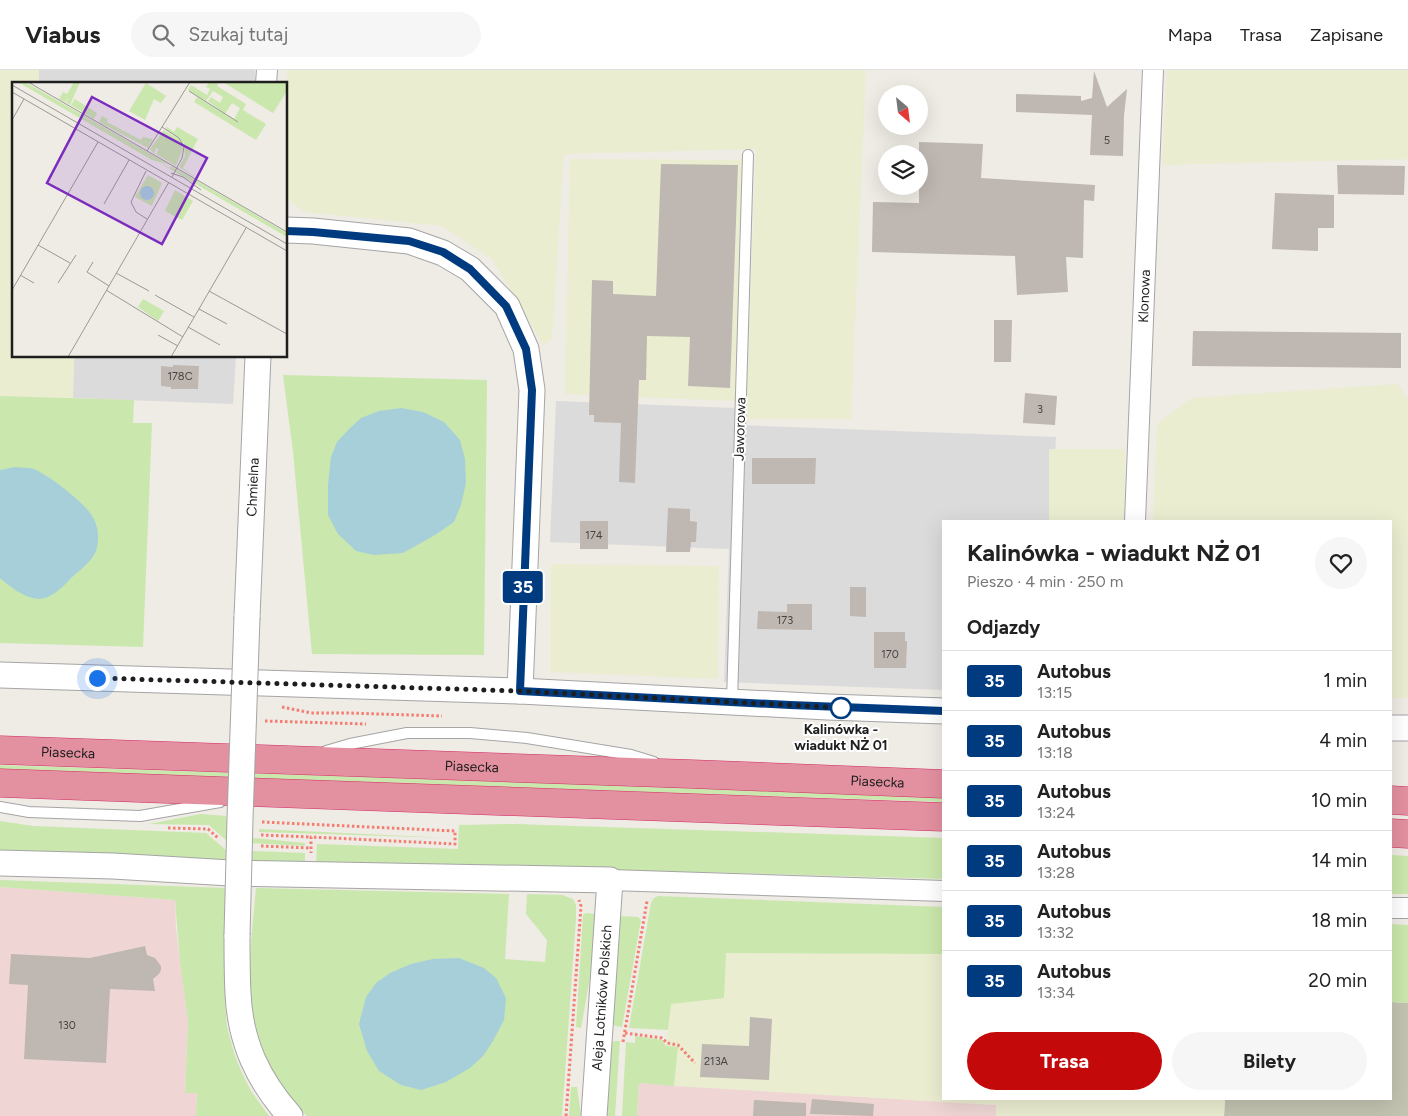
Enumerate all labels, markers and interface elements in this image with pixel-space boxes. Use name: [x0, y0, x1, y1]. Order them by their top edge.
search box: [131, 12, 481, 57]
text: Viabus: [25, 20, 101, 49]
icon: search: [149, 21, 177, 49]
text: Szukaj tutaj: [189, 23, 288, 46]
text: Mapa: [1168, 24, 1212, 46]
text: Trasa: [1240, 24, 1282, 46]
text: Zapisane: [1310, 24, 1383, 46]
inset map: [12, 82, 288, 358]
north arrow: [878, 85, 928, 135]
map controls: [878, 85, 928, 195]
house number: 5: [1104, 134, 1110, 147]
button: layers: [878, 145, 928, 195]
street label: Klonowa: [1134, 269, 1154, 323]
house number: 178C: [167, 370, 193, 383]
street label: Jaworowa: [730, 397, 750, 461]
house number: 3: [1037, 403, 1043, 416]
street label: Chmielna: [243, 457, 262, 517]
house number: 174: [585, 529, 603, 542]
button: heart: [1315, 537, 1367, 589]
text: Kalinówka - wiadukt NŻ 01: [967, 538, 1261, 567]
line badge: 35: [500, 571, 546, 603]
text: Pieszo · 4 min · 250 m: [967, 572, 1123, 591]
text: 35: [513, 576, 533, 598]
house number: 173: [777, 614, 793, 627]
text: Odjazdy: [967, 616, 1040, 639]
house number: 170: [881, 648, 899, 661]
text: Autobus: [1037, 660, 1111, 683]
your location: [85, 666, 110, 691]
text: 1 min: [1323, 669, 1367, 692]
text: 35: [984, 670, 1005, 692]
text: 13:15: [1037, 683, 1072, 702]
marker: Kalinówka - wiadukt NŻ 01: [830, 697, 852, 719]
text: Autobus: [1037, 720, 1111, 743]
place label: Kalinówka - wiadukt NŻ 01: [794, 721, 888, 754]
text: 4 min: [1319, 729, 1367, 752]
text: 35: [984, 730, 1005, 752]
street label: Piasecka: [41, 743, 95, 762]
text: 13:18: [1037, 743, 1073, 762]
street label: Piasecka: [444, 757, 499, 776]
street label: Piasecka: [850, 772, 905, 791]
text: Autobus: [1037, 780, 1111, 803]
text: 10 min: [1311, 789, 1367, 812]
text: 35: [984, 790, 1005, 812]
text: 13:24: [1037, 803, 1075, 822]
text: Autobus: [1037, 840, 1111, 863]
text: 14 min: [1311, 849, 1367, 872]
text: 35: [984, 850, 1005, 872]
text: 13:28: [1037, 863, 1075, 882]
text: Autobus: [1037, 900, 1111, 923]
text: 18 min: [1312, 909, 1367, 932]
text: 35: [984, 910, 1005, 932]
text: 13:32: [1037, 923, 1074, 942]
street label: Aleja Lotników Polskich: [588, 924, 616, 1072]
text: Autobus: [1037, 960, 1111, 983]
text: 20 min: [1308, 969, 1367, 992]
text: 35: [984, 970, 1005, 992]
text: 13:34: [1037, 983, 1075, 1002]
house number: 130: [58, 1019, 76, 1032]
button: Trasa: [967, 1032, 1162, 1090]
button: Bilety: [1172, 1032, 1367, 1090]
house number: 213A: [704, 1055, 729, 1068]

